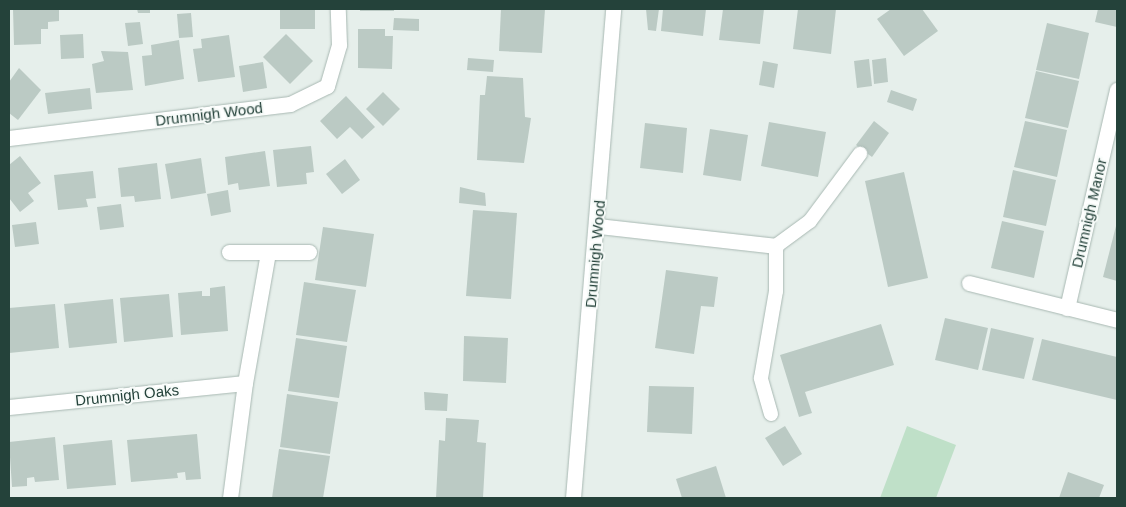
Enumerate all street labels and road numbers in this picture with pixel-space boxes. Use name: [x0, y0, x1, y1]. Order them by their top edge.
street label: Drumnigh Wood: [154, 98, 264, 130]
street label: Drumnigh Manor: [1068, 157, 1110, 269]
street label: Drumnigh Wood: [581, 199, 609, 309]
street label: Drumnigh Oaks: [74, 381, 180, 409]

